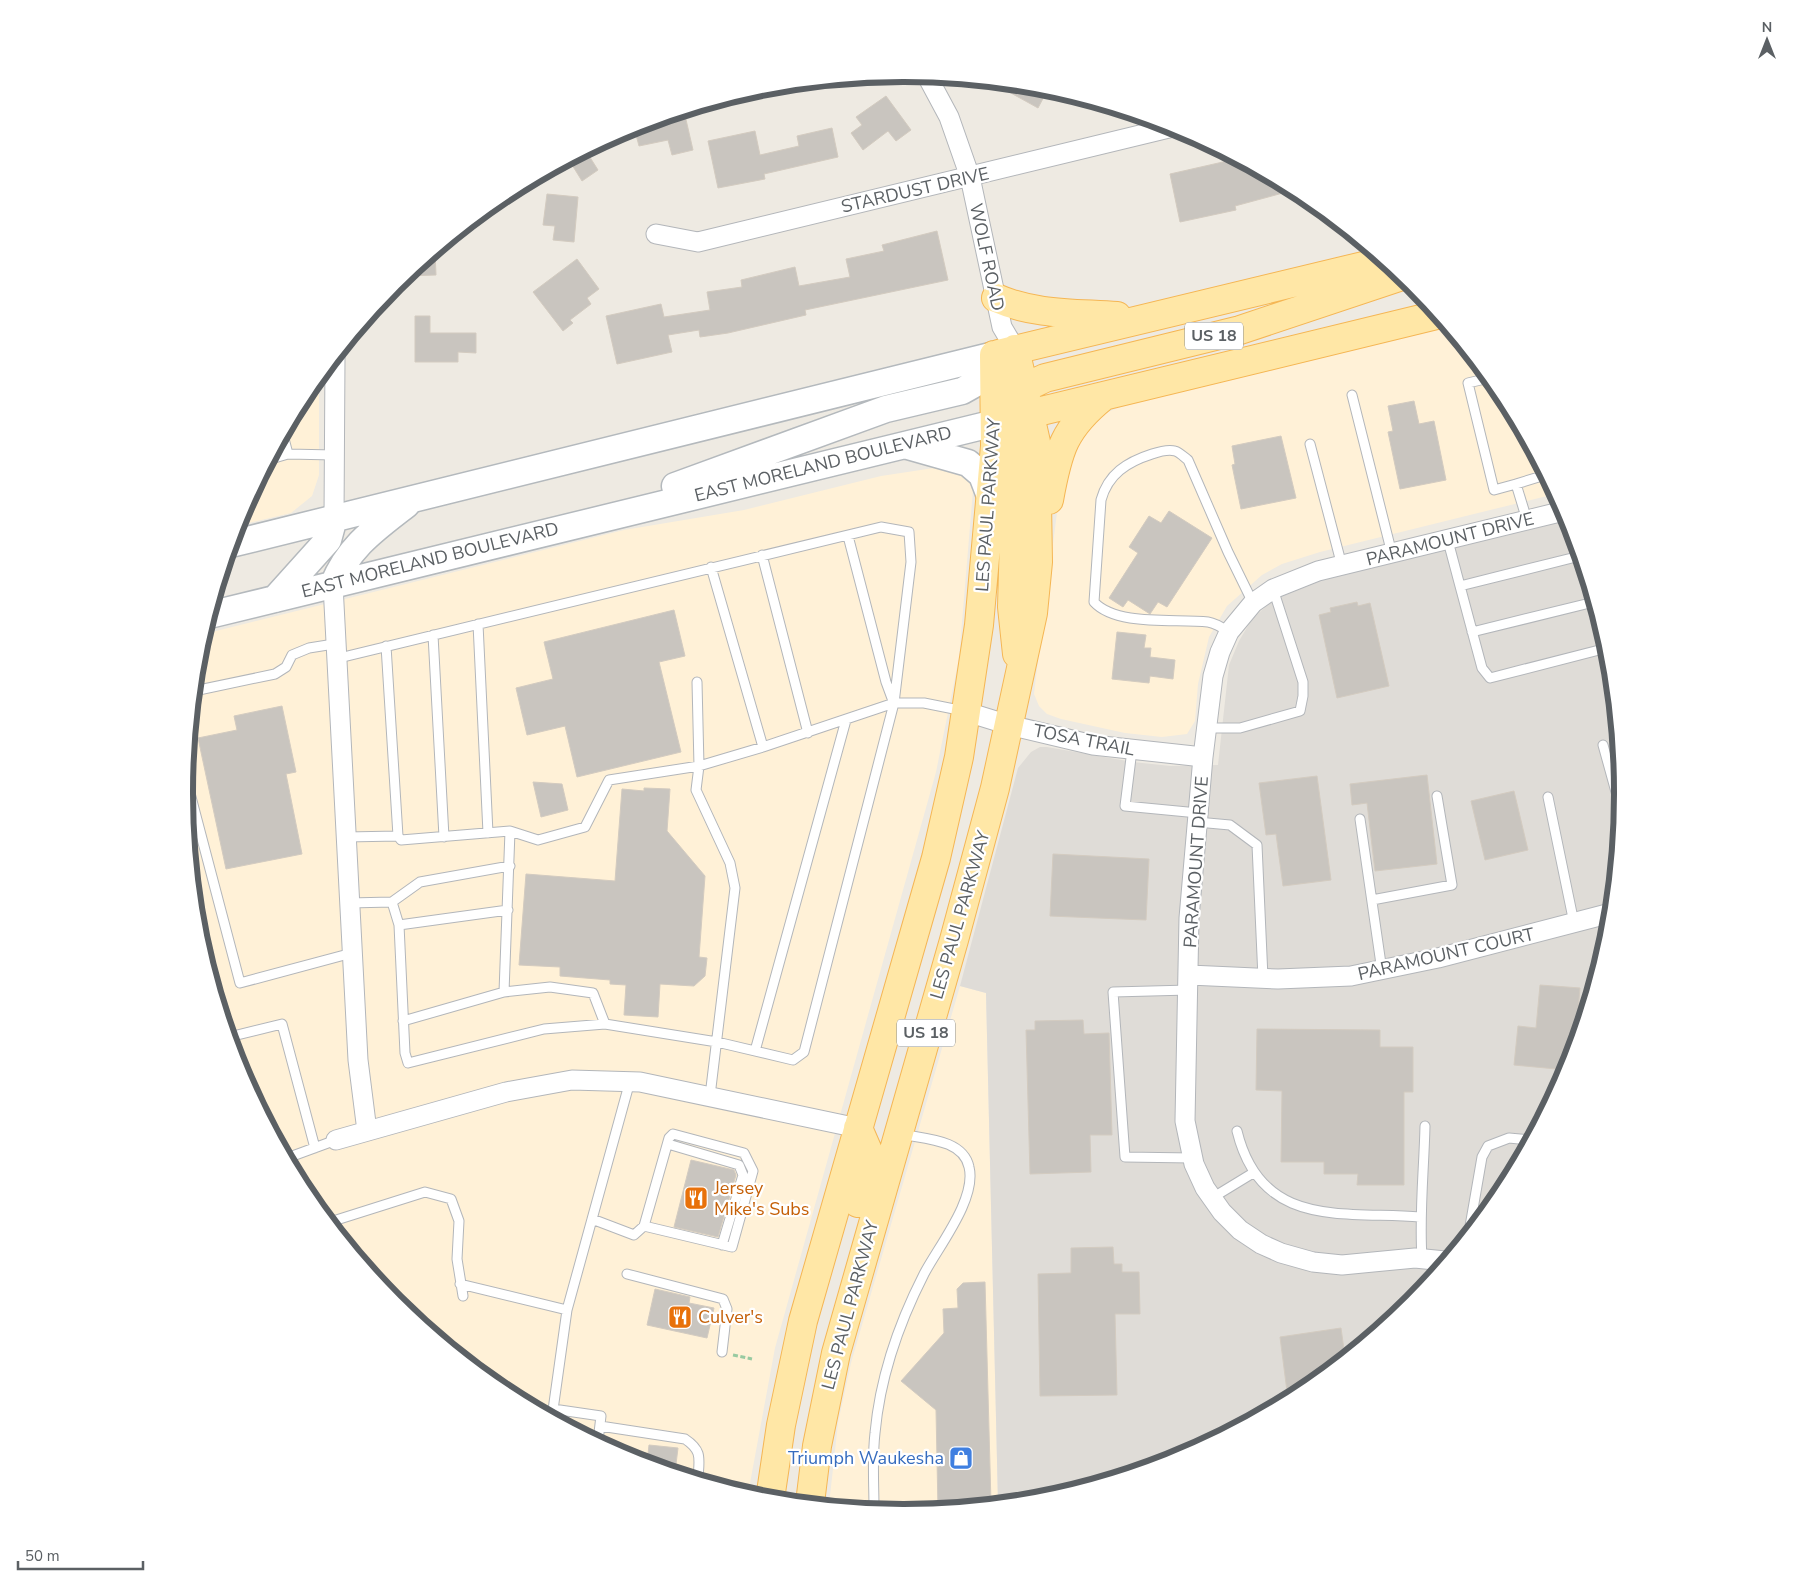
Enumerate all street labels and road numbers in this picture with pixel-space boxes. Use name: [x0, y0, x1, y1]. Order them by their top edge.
street label: STARDUST DRIVE: [839, 161, 991, 219]
street label: WOLF ROAD: [964, 201, 1010, 313]
road number: US 18: [1185, 322, 1243, 350]
street label: LES PAUL PARKWAY: [970, 417, 1006, 593]
street label: EAST MORELAND BOULEVARD: [692, 420, 954, 508]
street label: PARAMOUNT DRIVE: [1364, 507, 1536, 571]
street label: EAST MORELAND BOULEVARD: [299, 516, 561, 604]
street label: TOSA TRAIL: [1031, 718, 1137, 762]
street label: PARAMOUNT DRIVE: [1178, 775, 1214, 949]
street label: LES PAUL PARKWAY: [924, 828, 996, 1002]
street label: PARAMOUNT COURT: [1355, 922, 1537, 986]
road number: US 18: [897, 1020, 955, 1046]
street label: LES PAUL PARKWAY: [816, 1218, 884, 1392]

